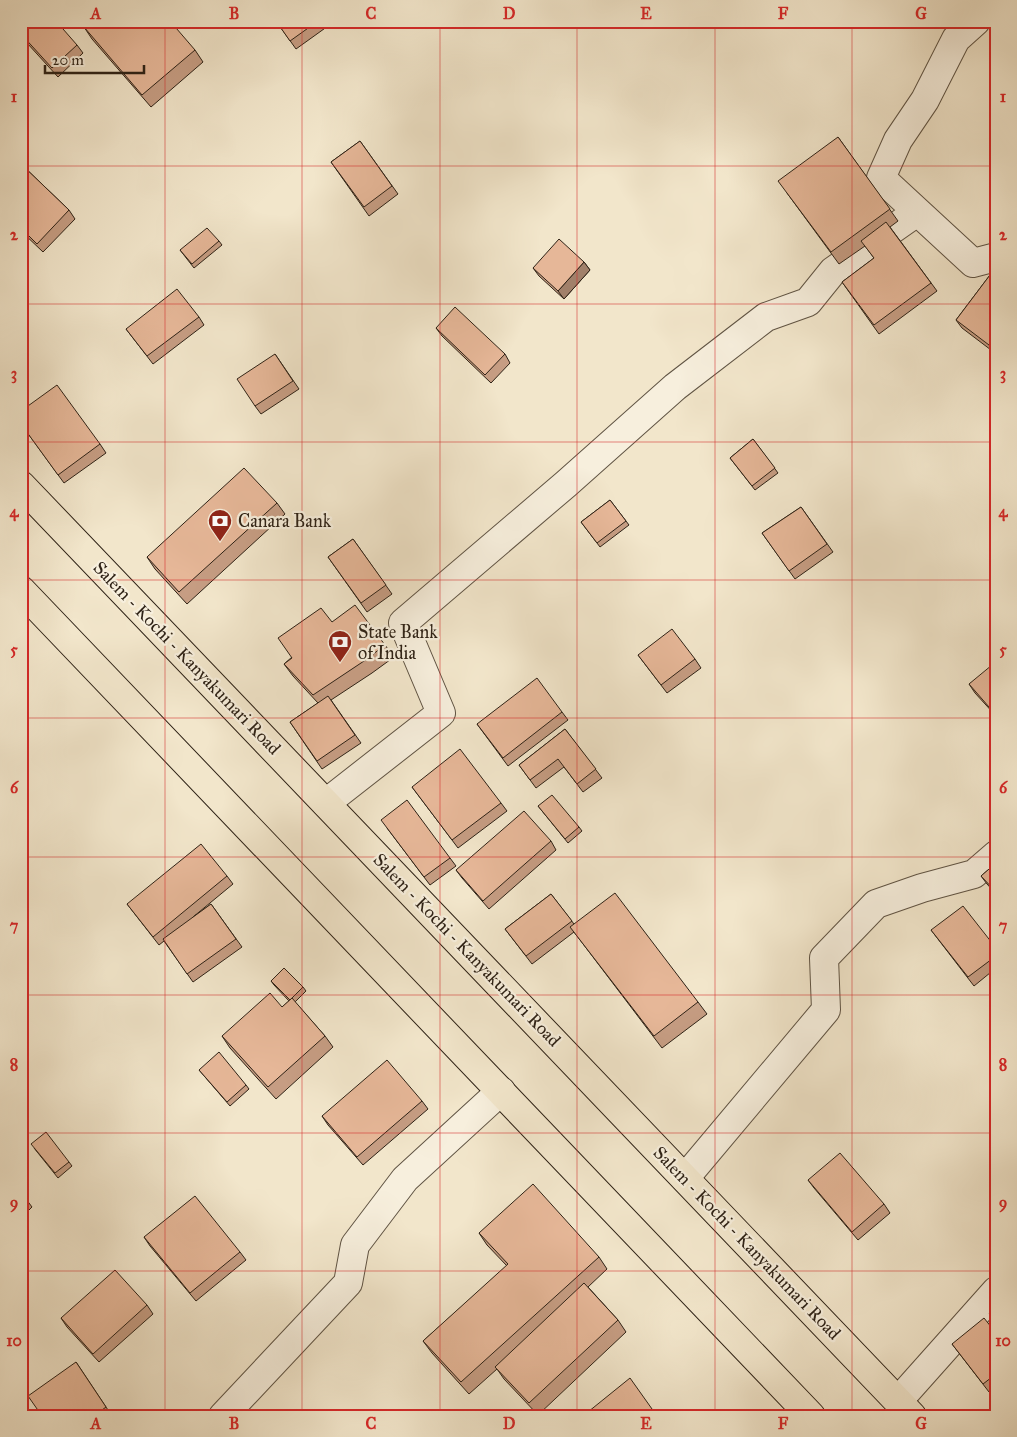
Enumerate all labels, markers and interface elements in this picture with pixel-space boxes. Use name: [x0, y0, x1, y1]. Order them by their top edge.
text: A: [90, 4, 102, 23]
text: B: [229, 4, 239, 23]
text: C: [366, 4, 377, 23]
text: D: [503, 4, 516, 23]
text: E: [640, 4, 652, 23]
text: F: [778, 4, 789, 23]
text: G: [915, 4, 927, 23]
scale bar: [45, 42, 144, 74]
text: 20 m: [52, 51, 84, 69]
text: 1: [11, 87, 18, 106]
text: 1: [1000, 87, 1007, 106]
text: 2: [10, 225, 19, 244]
text: 2: [999, 225, 1008, 244]
text: 3: [11, 364, 17, 384]
text: 3: [1000, 364, 1006, 384]
text: 4: [10, 502, 20, 522]
text: 4: [999, 502, 1009, 522]
bank icon: Canara Bank: [207, 508, 233, 542]
place label: Canara Bank: [238, 510, 332, 532]
street label: Salem - Kochi - Kanyakumari Road: [89, 557, 285, 759]
place label: State Bank of India: [358, 621, 438, 664]
bank icon: State Bank of India: [327, 629, 353, 663]
text: 5: [10, 640, 18, 659]
text: 5: [999, 640, 1007, 659]
text: 6: [10, 778, 19, 797]
text: 6: [999, 778, 1008, 797]
street label: Salem - Kochi - Kanyakumari Road: [369, 849, 565, 1051]
text: 7: [10, 916, 19, 935]
text: 7: [999, 916, 1008, 935]
text: 8: [10, 1055, 18, 1074]
text: 8: [999, 1055, 1007, 1074]
street label: Salem - Kochi - Kanyakumari Road: [649, 1142, 845, 1344]
text: 9: [10, 1193, 18, 1213]
text: 9: [999, 1193, 1007, 1213]
text: 10: [6, 1331, 22, 1350]
text: 10: [995, 1331, 1011, 1350]
text: A: [90, 1414, 102, 1433]
text: B: [229, 1414, 239, 1433]
text: C: [366, 1414, 377, 1433]
text: D: [503, 1414, 516, 1433]
text: E: [640, 1414, 652, 1433]
text: F: [778, 1414, 789, 1433]
text: G: [915, 1414, 927, 1433]

